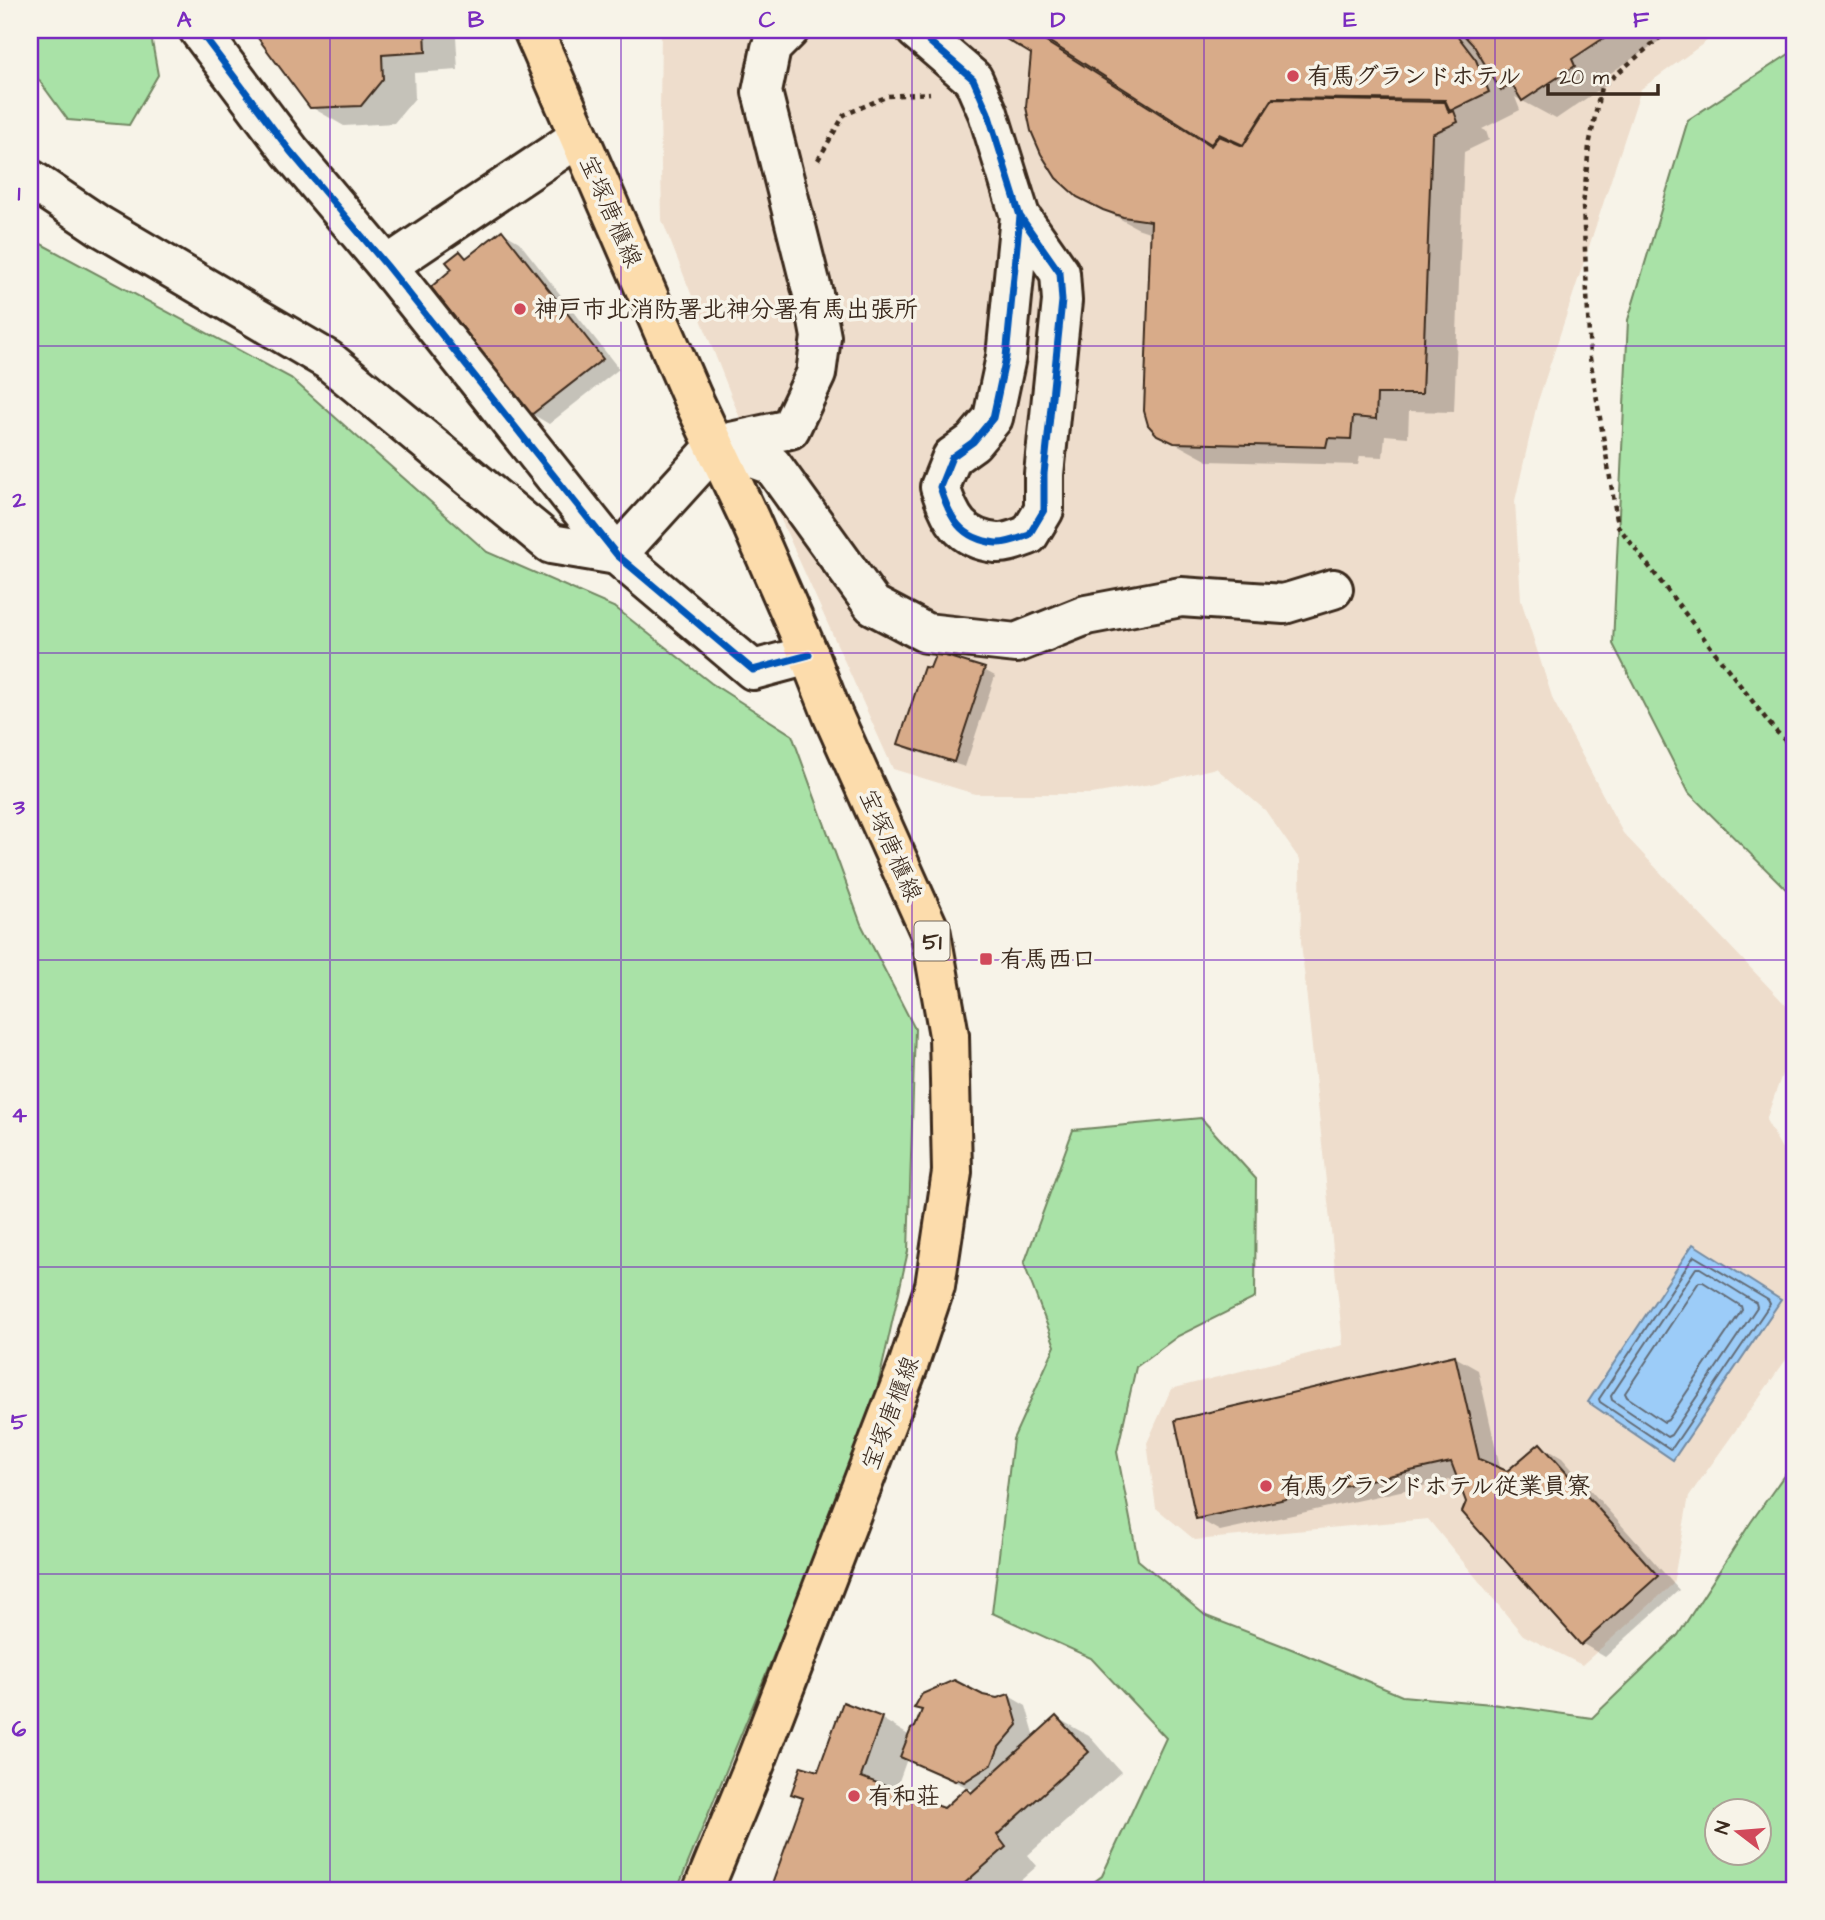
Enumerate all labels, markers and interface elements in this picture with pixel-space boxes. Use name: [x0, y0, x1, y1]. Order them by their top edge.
text: A: [177, 4, 192, 36]
text: B: [468, 4, 485, 36]
text: C: [759, 4, 776, 36]
text: D: [1051, 4, 1066, 36]
text: E: [1343, 4, 1357, 36]
text: F: [1633, 4, 1650, 36]
scale bar: [1548, 52, 1659, 96]
place label: 有馬グランドホテル: [1307, 60, 1522, 94]
text: 20 m: [1559, 63, 1610, 92]
marker: 有馬グランドホテル: [1285, 68, 1301, 84]
street label: 宝塚唐櫃線: [570, 150, 650, 273]
text: 1: [18, 177, 21, 209]
place label: 神戸市北消防署北神分署有馬出張所: [534, 293, 918, 327]
marker: 神戸市北消防署北神分署有馬出張所: [512, 301, 528, 317]
text: 2: [11, 484, 26, 516]
street label: 宝塚唐櫃線: [850, 784, 930, 907]
text: 3: [12, 791, 25, 823]
road number: 51: [914, 922, 950, 960]
place label: 有馬西口: [1000, 943, 1096, 977]
marker: 有馬西口: [978, 951, 994, 967]
text: 4: [11, 1099, 27, 1131]
street label: 宝塚唐櫃線: [854, 1351, 928, 1475]
text: 5: [11, 1406, 28, 1438]
place label: 有馬グランドホテル従業員寮: [1280, 1470, 1591, 1504]
marker: 有馬グランドホテル従業員寮: [1258, 1478, 1274, 1494]
text: 6: [12, 1713, 27, 1745]
place label: 有和荘: [868, 1780, 940, 1814]
marker: 有和荘: [846, 1788, 862, 1804]
north arrow: [1702, 1798, 1772, 1868]
text: N: [1708, 1818, 1738, 1837]

